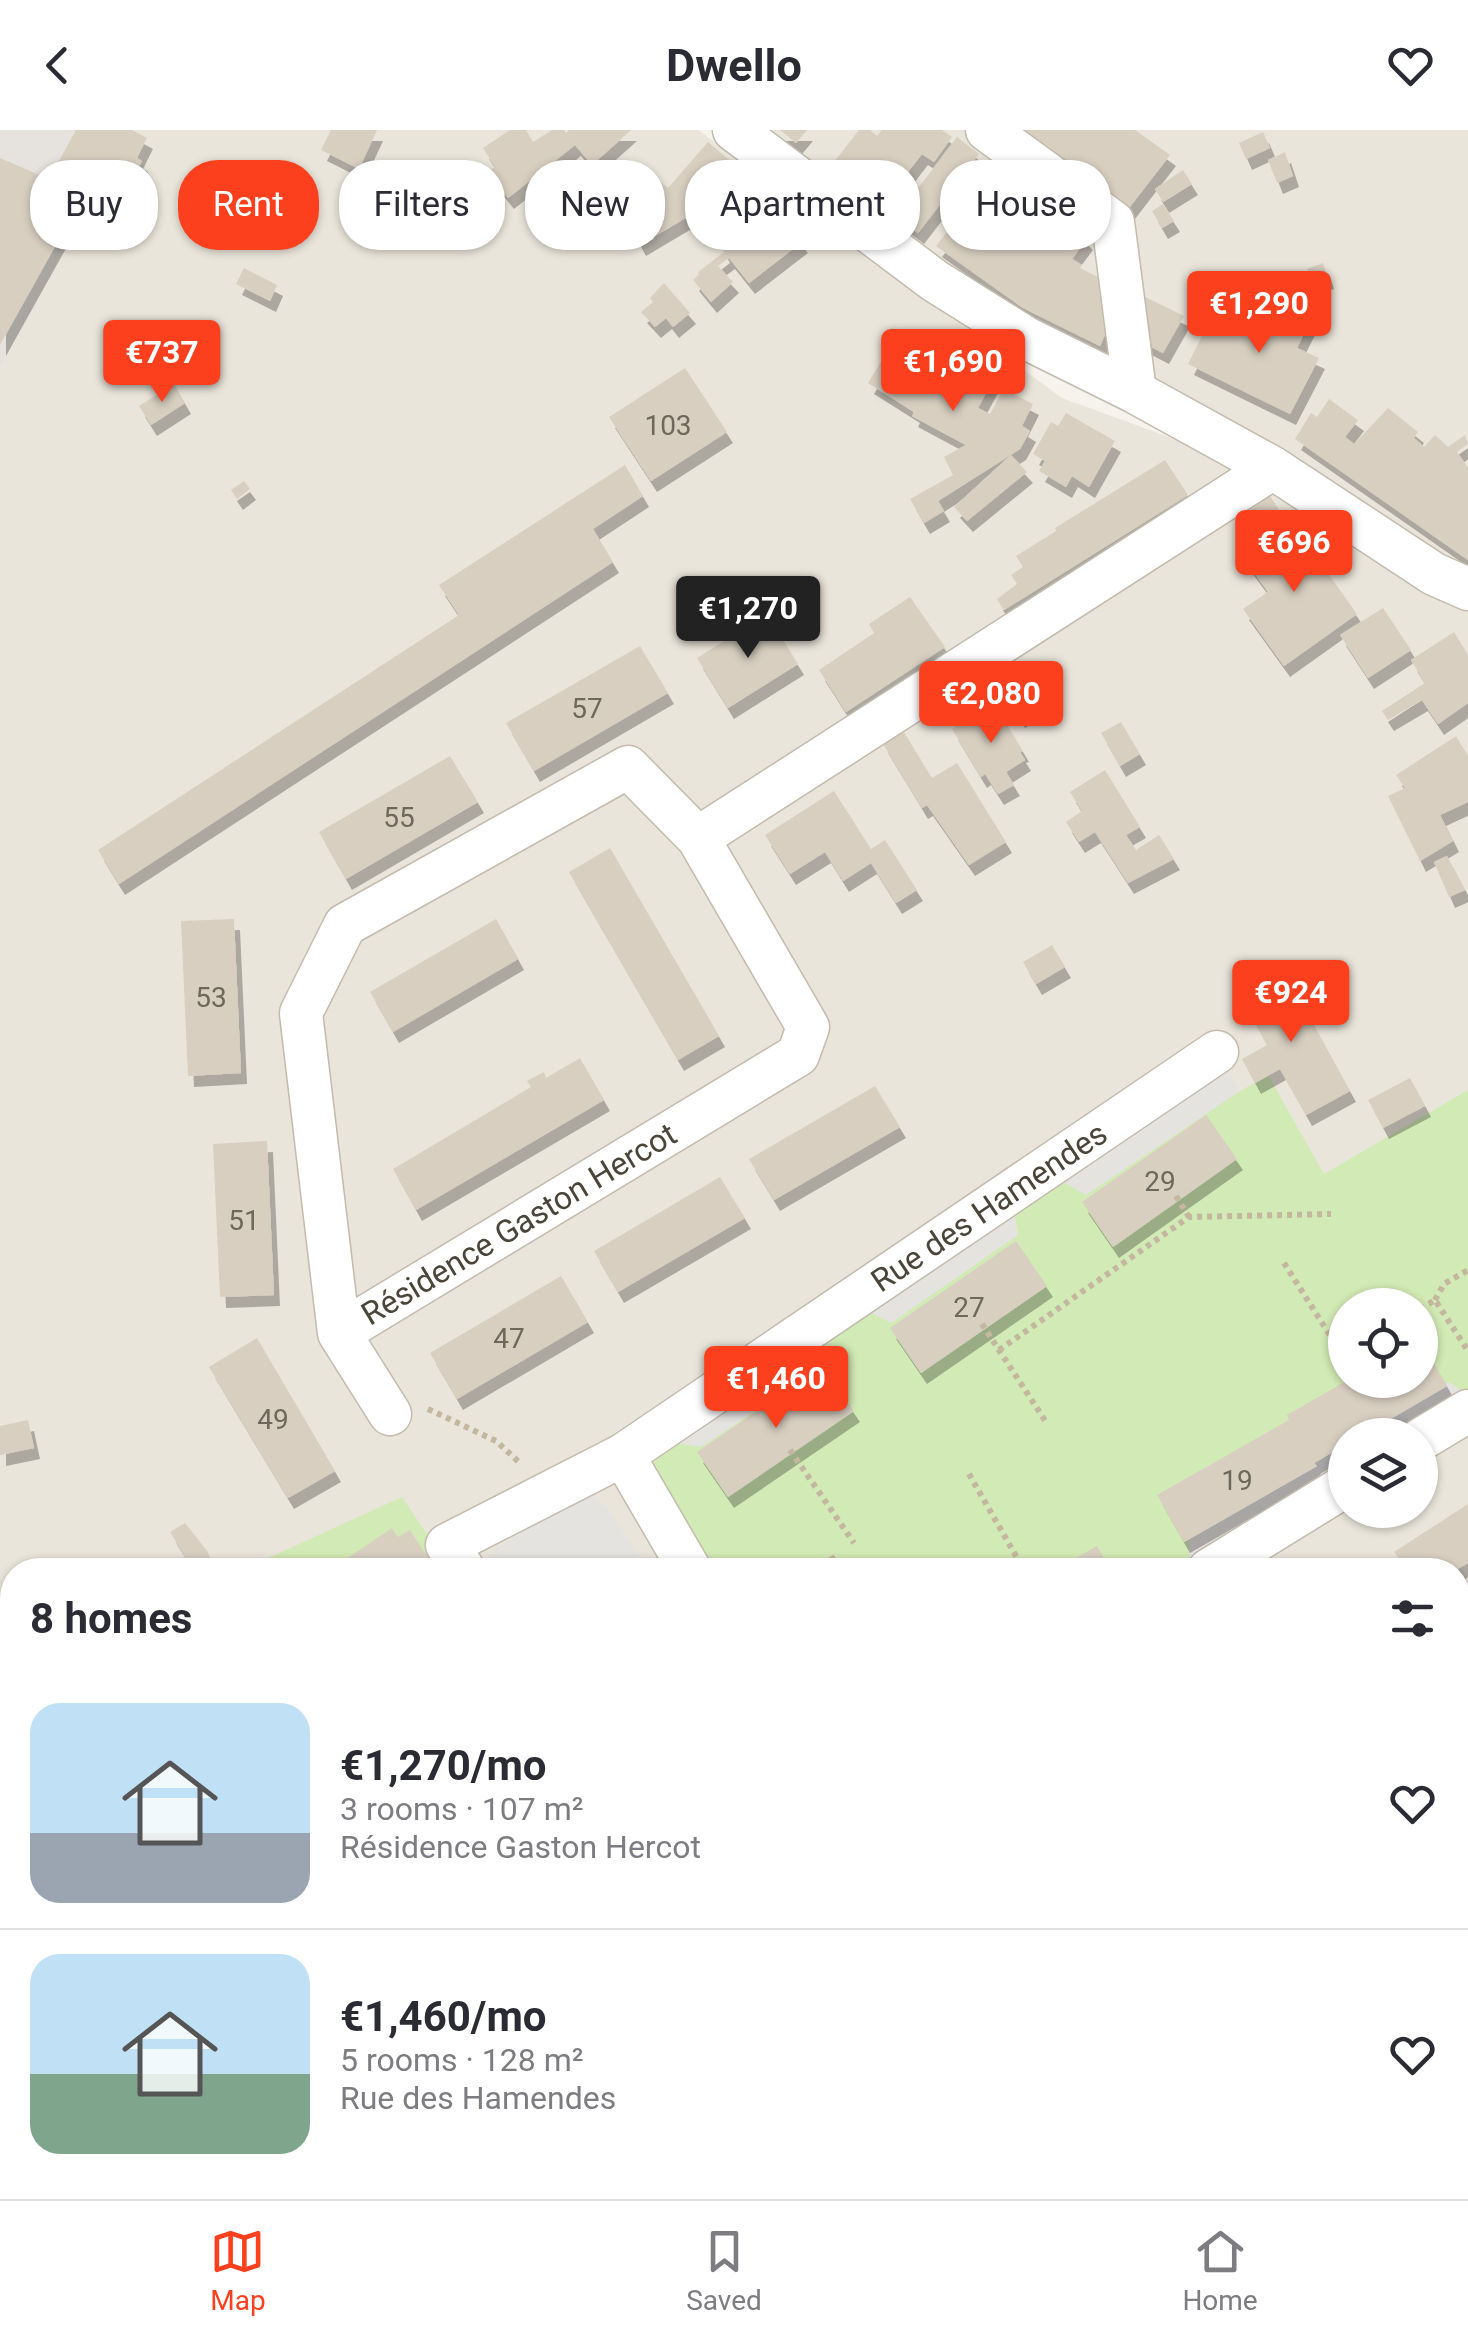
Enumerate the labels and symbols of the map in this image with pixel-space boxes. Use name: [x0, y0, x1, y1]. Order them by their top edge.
pin: €1,290: [1178, 271, 1340, 356]
pin: €737: [103, 320, 221, 405]
pin: €1,690: [872, 329, 1034, 414]
house number: 103: [644, 409, 692, 442]
pin: €696: [1235, 510, 1353, 595]
pin: €1,270: [667, 576, 829, 661]
pin: €2,080: [910, 661, 1072, 746]
house number: 57: [571, 692, 603, 725]
house number: 55: [383, 801, 415, 834]
pin: €924: [1232, 960, 1350, 1045]
house number: 53: [195, 981, 227, 1014]
street label: Rue des Hamendes: [864, 1114, 1114, 1300]
street label: Résidence Gaston Hercot: [355, 1115, 683, 1333]
house number: 29: [1144, 1165, 1176, 1198]
house number: 51: [228, 1204, 260, 1237]
house number: 27: [953, 1291, 985, 1324]
house number: 47: [493, 1322, 525, 1355]
pin: €1,460: [695, 1346, 857, 1431]
house number: 49: [257, 1403, 289, 1436]
house number: 19: [1221, 1464, 1253, 1497]

